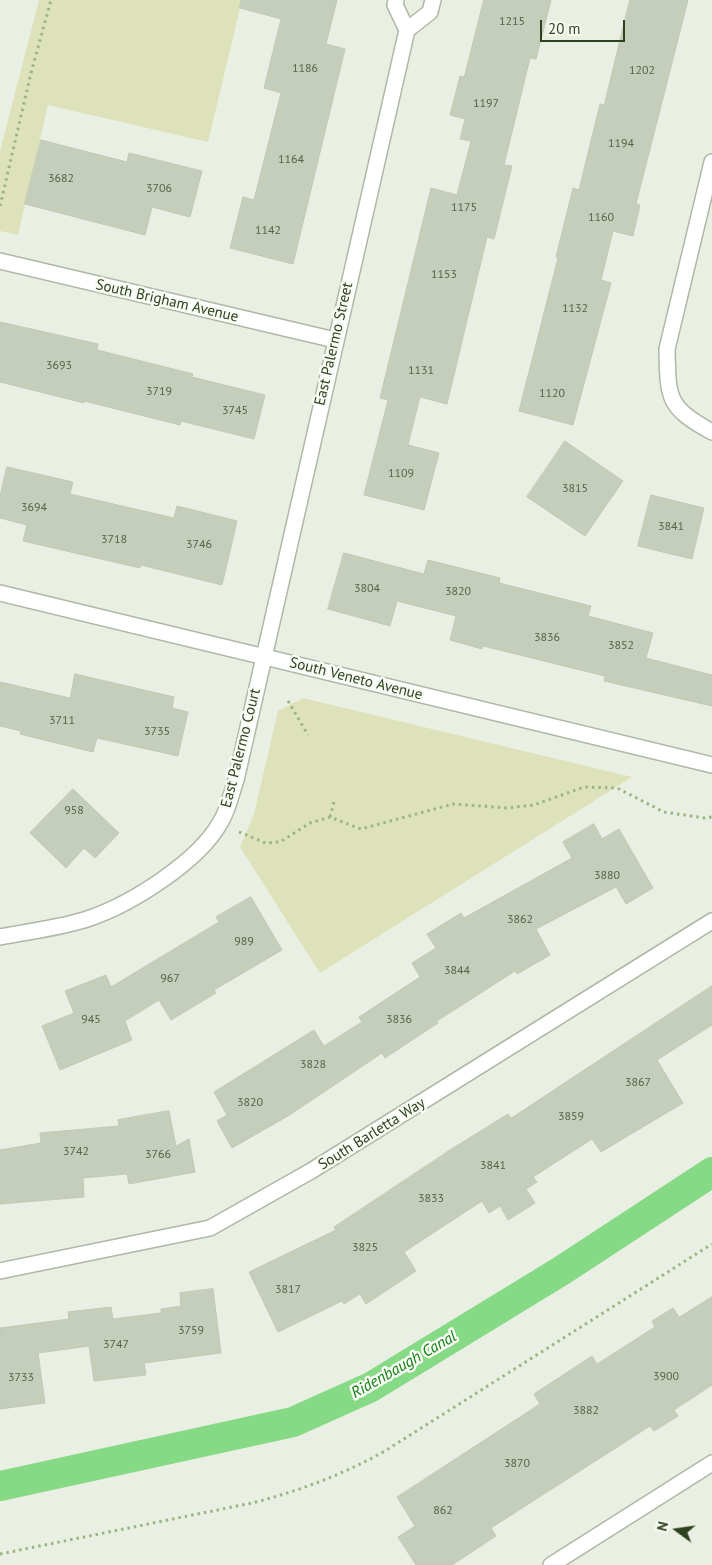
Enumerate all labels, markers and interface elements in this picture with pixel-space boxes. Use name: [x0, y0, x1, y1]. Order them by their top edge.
scale bar: [542, 10, 627, 42]
house number: 1215: [499, 15, 525, 29]
text: 20 m: [548, 19, 581, 38]
house number: 1186: [292, 62, 318, 76]
house number: 1202: [629, 64, 655, 78]
house number: 1197: [473, 97, 499, 111]
house number: 1194: [608, 137, 634, 151]
house number: 1164: [278, 153, 304, 167]
house number: 3682: [48, 172, 74, 186]
house number: 3706: [146, 182, 172, 196]
house number: 1175: [451, 201, 477, 215]
house number: 1160: [588, 211, 614, 225]
house number: 1142: [255, 224, 281, 238]
house number: 1153: [431, 268, 457, 282]
street label: South Brigham Avenue: [94, 276, 240, 326]
street label: East Palermo Street: [311, 281, 357, 407]
house number: 1132: [562, 302, 588, 316]
house number: 3693: [46, 359, 72, 373]
house number: 1131: [408, 364, 434, 378]
house number: 3719: [146, 385, 172, 399]
house number: 1120: [539, 387, 565, 401]
house number: 3745: [222, 404, 248, 418]
house number: 1109: [388, 467, 414, 481]
house number: 3815: [562, 482, 588, 496]
house number: 3694: [21, 501, 47, 515]
house number: 3841: [658, 520, 684, 534]
house number: 3718: [101, 533, 127, 547]
house number: 3746: [186, 538, 212, 552]
house number: 3804: [354, 582, 380, 596]
house number: 3820: [445, 585, 471, 599]
house number: 3836: [534, 631, 560, 645]
house number: 3852: [608, 639, 634, 653]
street label: South Veneto Avenue: [288, 654, 424, 704]
street label: East Palermo Court: [217, 686, 265, 810]
house number: 3711: [49, 714, 75, 728]
house number: 3735: [144, 725, 170, 739]
house number: 958: [64, 804, 84, 818]
house number: 3880: [594, 869, 620, 883]
house number: 3862: [507, 913, 533, 927]
house number: 989: [234, 935, 254, 949]
house number: 3844: [444, 964, 470, 978]
house number: 967: [160, 972, 180, 986]
house number: 945: [81, 1013, 101, 1027]
house number: 3836: [386, 1013, 412, 1027]
house number: 3828: [300, 1058, 326, 1072]
house number: 3867: [625, 1076, 651, 1090]
street label: South Barletta Way: [315, 1094, 429, 1174]
house number: 3820: [237, 1096, 263, 1110]
house number: 3859: [558, 1110, 584, 1124]
house number: 3742: [63, 1145, 89, 1159]
house number: 3766: [145, 1148, 171, 1162]
house number: 3841: [480, 1159, 506, 1173]
house number: 3833: [418, 1192, 444, 1206]
house number: 3825: [352, 1241, 378, 1255]
house number: 3817: [275, 1283, 301, 1297]
house number: 3759: [178, 1324, 204, 1338]
water label: Ridenbaugh Canal: [348, 1327, 460, 1403]
house number: 3747: [103, 1338, 129, 1352]
house number: 3900: [653, 1370, 679, 1384]
house number: 3733: [8, 1371, 34, 1385]
house number: 3882: [573, 1404, 599, 1418]
house number: 3870: [504, 1457, 530, 1471]
house number: 862: [433, 1504, 453, 1518]
north arrow: [652, 1505, 702, 1555]
text: N: [653, 1520, 672, 1533]

